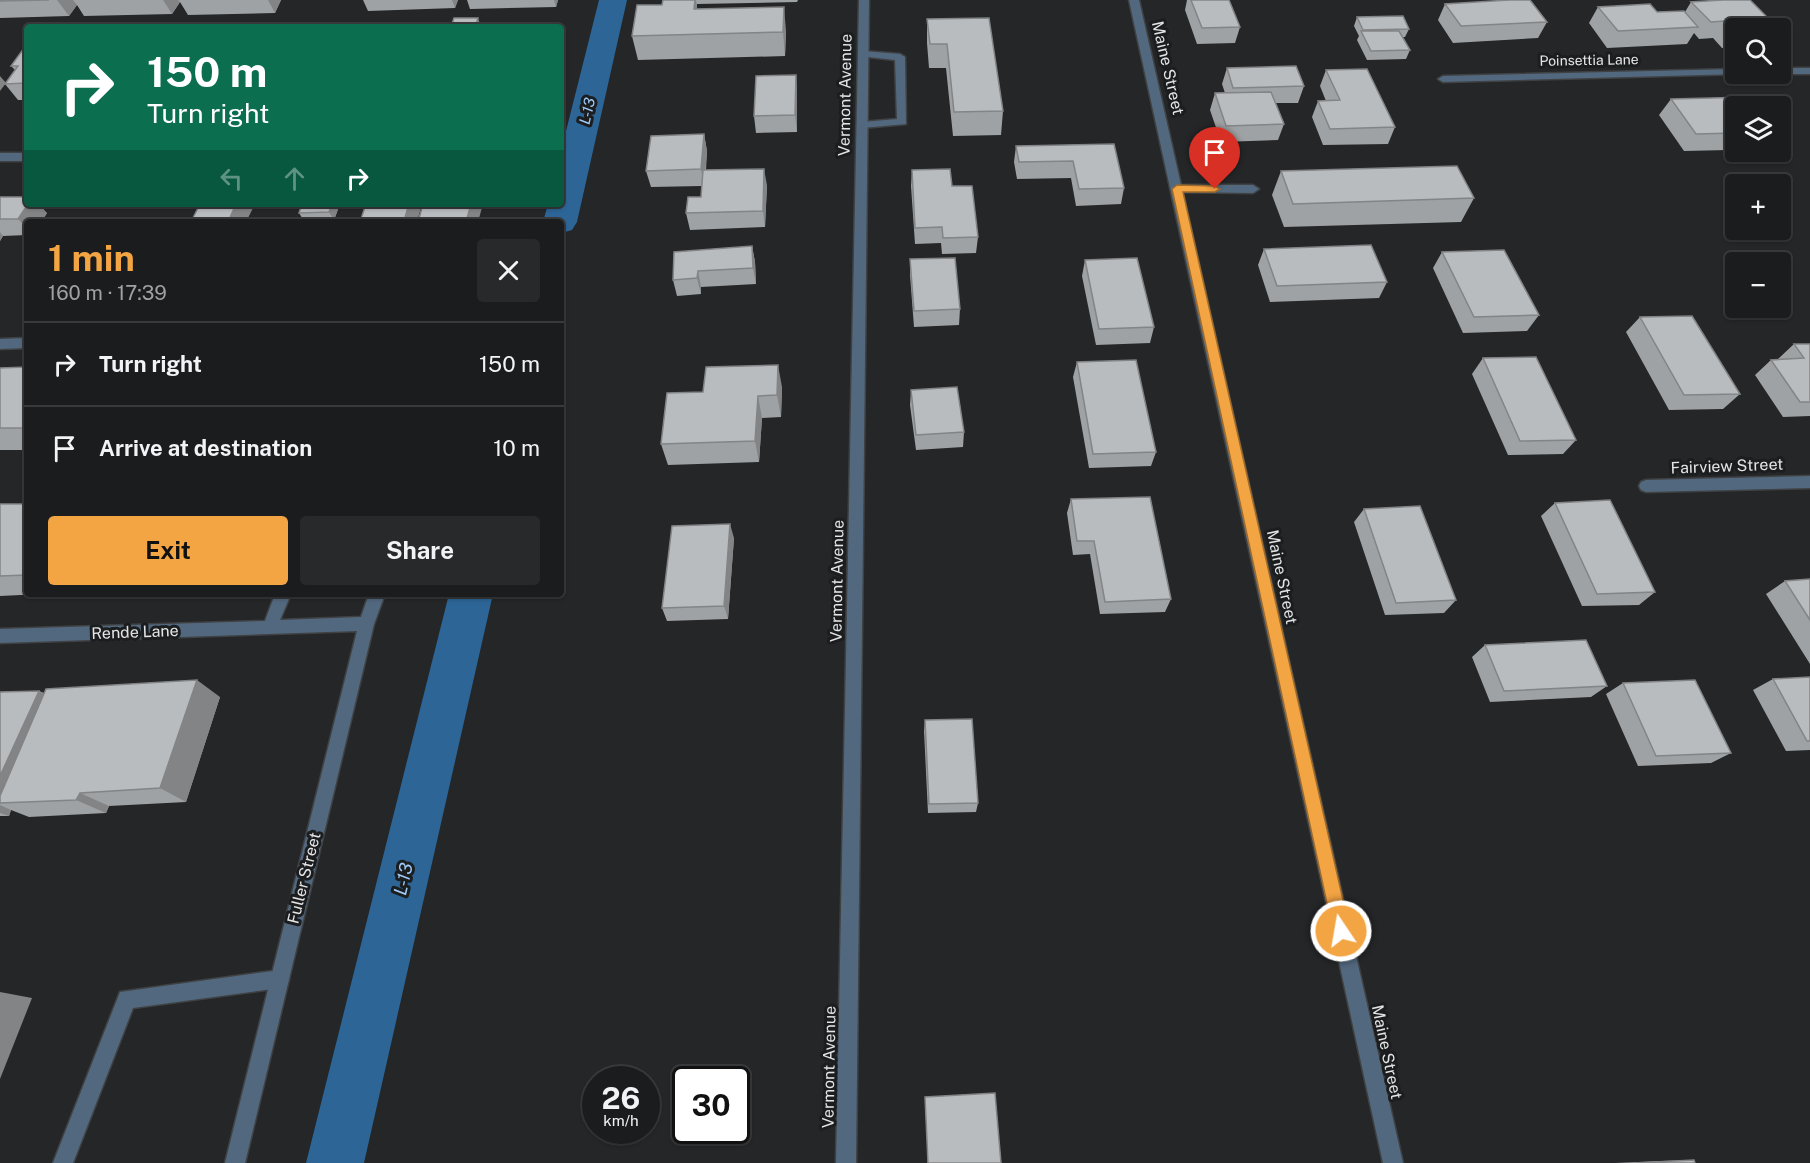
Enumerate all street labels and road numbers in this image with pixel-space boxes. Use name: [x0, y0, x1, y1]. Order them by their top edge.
street label: Maine Street: [1148, 19, 1188, 117]
street label: Vermont Avenue: [834, 34, 856, 156]
street label: Poinsettia Lane: [1539, 51, 1639, 69]
street label: Fairview Street: [1670, 455, 1784, 477]
street label: Vermont Avenue: [826, 520, 848, 642]
street label: Maine Street: [1263, 528, 1301, 626]
street label: Rende Lane: [91, 621, 179, 643]
street label: Fuller Street: [283, 830, 325, 926]
street label: Maine Street: [1368, 1003, 1406, 1101]
street label: Vermont Avenue: [818, 1006, 840, 1128]

